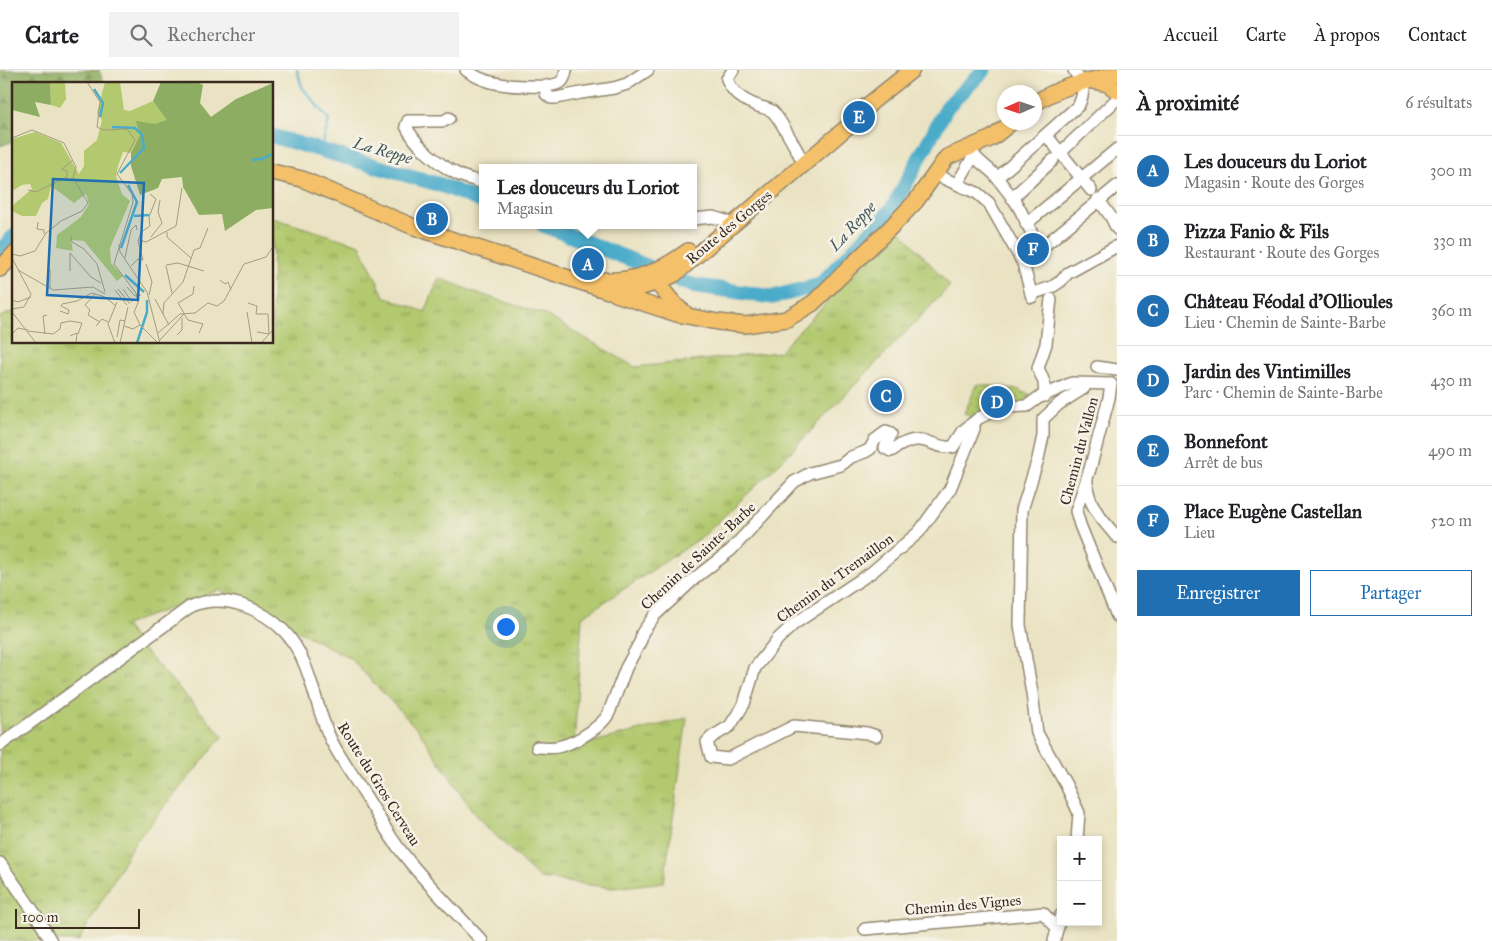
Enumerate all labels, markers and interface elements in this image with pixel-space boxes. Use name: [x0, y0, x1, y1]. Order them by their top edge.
search box: [109, 12, 459, 57]
text: Carte: [25, 20, 79, 50]
icon: search: [127, 21, 155, 49]
text: Rechercher: [167, 23, 255, 46]
text: Accueil: [1164, 24, 1218, 46]
text: Carte: [1246, 24, 1286, 46]
text: À propos: [1314, 24, 1380, 46]
text: Contact: [1408, 24, 1467, 46]
inset map: [12, 82, 274, 344]
north arrow: [997, 85, 1042, 130]
text: À proximité: [1137, 90, 1239, 116]
text: 6 résultats: [1405, 93, 1472, 112]
pin: E: [843, 98, 875, 136]
water label: La Reppe: [350, 133, 415, 169]
text: Les douceurs du Loriot: [1184, 150, 1367, 173]
text: A: [1148, 161, 1158, 180]
text: 300 m: [1430, 161, 1472, 180]
popup: [479, 164, 697, 229]
text: Magasin · Route des Gorges: [1184, 173, 1364, 192]
text: Les douceurs du Loriot: [497, 176, 679, 199]
street label: Route des Gorges: [683, 186, 775, 268]
water label: La Reppe: [824, 197, 881, 256]
text: Magasin: [497, 199, 553, 218]
pin: B: [416, 200, 448, 238]
text: Pizza Fanio & Fils: [1184, 220, 1329, 243]
pin: F: [1017, 230, 1049, 268]
text: B: [1148, 231, 1158, 250]
text: 330 m: [1433, 231, 1472, 250]
text: Restaurant · Route des Gorges: [1184, 243, 1379, 262]
pin: A: [572, 245, 604, 283]
text: Château Féodal d'Ollioules: [1184, 290, 1393, 313]
text: C: [1148, 301, 1158, 320]
text: 360 m: [1431, 301, 1472, 320]
text: Lieu · Chemin de Sainte-Barbe: [1184, 313, 1386, 332]
text: Jardin des Vintimilles: [1184, 360, 1351, 383]
text: D: [1147, 371, 1159, 390]
text: 430 m: [1430, 371, 1472, 390]
pin: C: [870, 377, 902, 415]
pin: D: [981, 383, 1013, 421]
text: Parc · Chemin de Sainte-Barbe: [1184, 383, 1383, 402]
street label: Chemin du Vallon: [1056, 395, 1102, 507]
text: Bonnefont: [1184, 430, 1268, 453]
text: E: [1147, 441, 1159, 460]
text: 490 m: [1428, 441, 1472, 460]
text: Arrêt de bus: [1184, 453, 1263, 472]
street label: Chemin de Sainte-Barbe: [637, 498, 759, 614]
text: Place Eugène Castellan: [1184, 500, 1362, 523]
text: F: [1148, 511, 1158, 530]
text: 520 m: [1430, 511, 1472, 530]
text: Lieu: [1184, 523, 1215, 542]
street label: Chemin du Tremaillon: [773, 530, 897, 626]
button: Enregistrer: [1137, 570, 1300, 616]
button: Partager: [1310, 570, 1472, 616]
your location: [493, 614, 519, 640]
street label: Route du Gros Cerveau: [334, 719, 424, 849]
map controls: [1057, 836, 1102, 926]
button: +: [1057, 836, 1102, 881]
button: −: [1057, 881, 1102, 926]
street label: Chemin des Vignes: [904, 891, 1022, 919]
scale bar: [15, 906, 140, 929]
text: 100 m: [22, 909, 59, 926]

